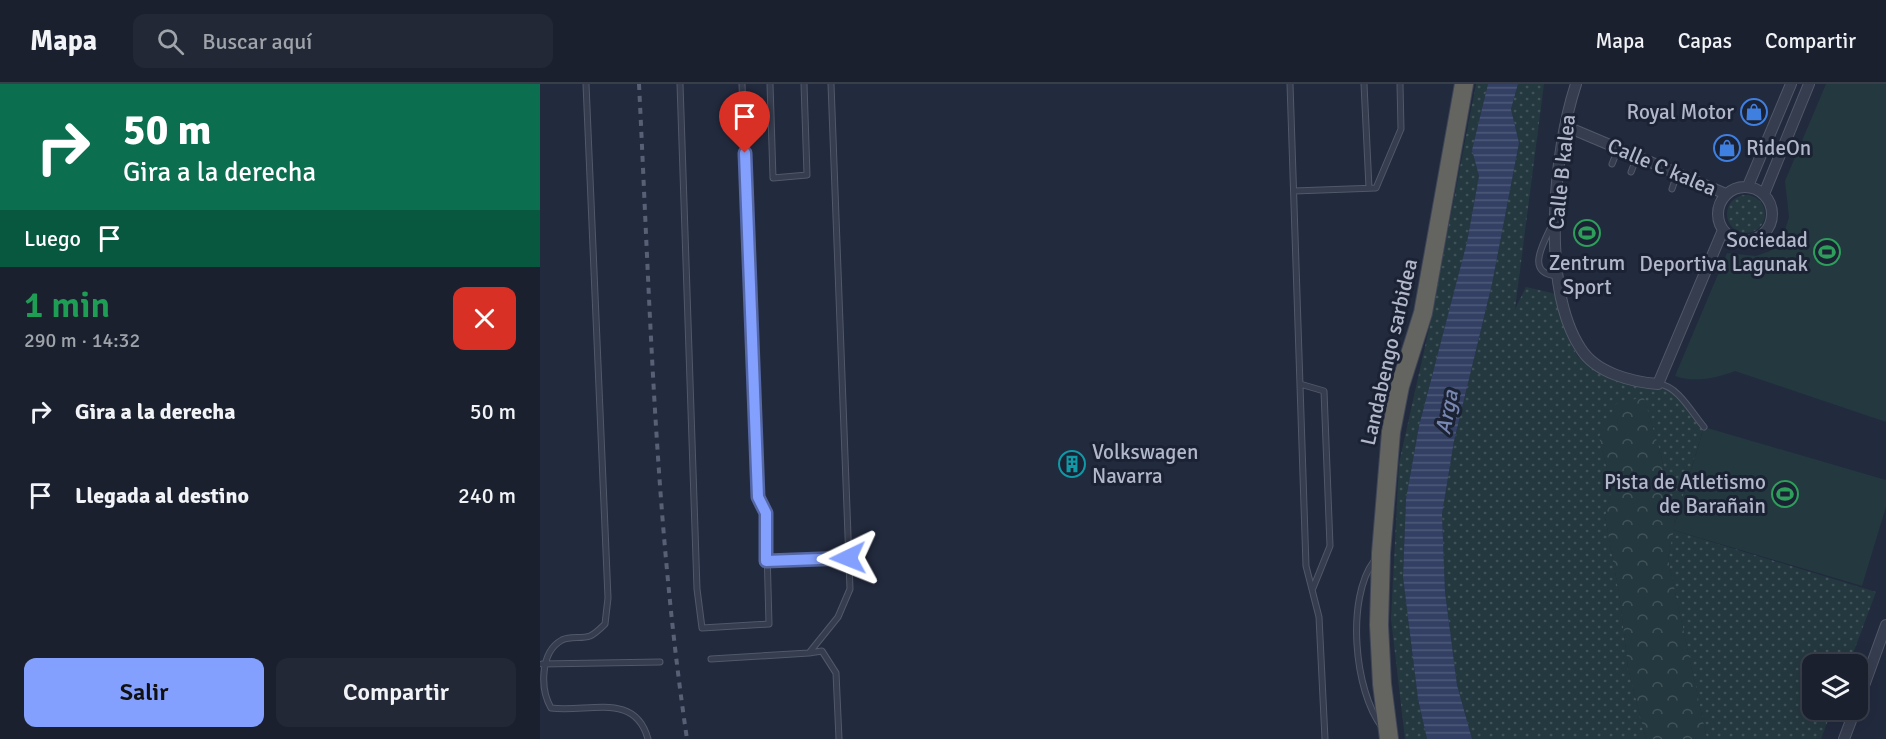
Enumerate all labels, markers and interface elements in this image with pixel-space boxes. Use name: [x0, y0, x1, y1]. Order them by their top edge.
search box: [133, 14, 553, 68]
text: Mapa: [30, 24, 97, 58]
icon: search: [154, 25, 187, 58]
text: Buscar aquí: [202, 28, 312, 55]
text: Mapa: [1595, 28, 1645, 54]
text: Capas: [1678, 28, 1732, 54]
text: Compartir: [1765, 28, 1856, 54]
pin: [719, 91, 770, 153]
shop icon: Royal Motor: [1739, 97, 1769, 127]
place label: Royal Motor: [1627, 99, 1734, 125]
icon: arrive: [728, 100, 761, 133]
text: 50 m: [123, 105, 212, 156]
icon: right: [24, 108, 102, 186]
street label: Calle B kalea: [1543, 113, 1581, 231]
street label: Calle C kalea: [1604, 132, 1720, 202]
shop icon: RideOn: [1712, 133, 1742, 163]
place label: RideOn: [1746, 135, 1811, 161]
text: Gira a la derecha: [123, 156, 316, 189]
sports icon: Zentrum Sport: [1572, 218, 1602, 248]
icon: arrive: [93, 222, 126, 255]
text: Luego: [24, 225, 81, 252]
place label: Sociedad Deportiva Lagunak: [1639, 227, 1808, 277]
sports icon: Sociedad Deportiva Lagunak: [1812, 237, 1842, 267]
place label: Zentrum Sport: [1549, 250, 1625, 300]
street label: Landabengo sarbidea: [1355, 256, 1423, 448]
text: 1 min: [24, 283, 110, 328]
button: close: [453, 287, 516, 350]
text: 290 m · 14:32: [24, 328, 140, 353]
water label: Arga: [1429, 387, 1464, 436]
icon: right: [24, 395, 57, 428]
text: Gira a la derecha: [75, 398, 236, 425]
text: 50 m: [470, 398, 516, 425]
place label: Volkswagen Navarra: [1092, 439, 1198, 489]
building icon: Volkswagen Navarra: [1057, 449, 1087, 479]
place label: Pista de Atletismo de Barañain: [1604, 469, 1766, 519]
icon: arrive: [24, 479, 57, 512]
sports icon: Pista de Atletismo de Barañain: [1770, 479, 1800, 509]
text: Llegada al destino: [75, 482, 249, 509]
text: 240 m: [458, 482, 516, 509]
position arrow: [816, 526, 880, 590]
map controls: [1802, 654, 1868, 720]
button: layers: [1802, 654, 1868, 720]
button: Salir: [24, 658, 264, 727]
button: Compartir: [276, 658, 516, 727]

